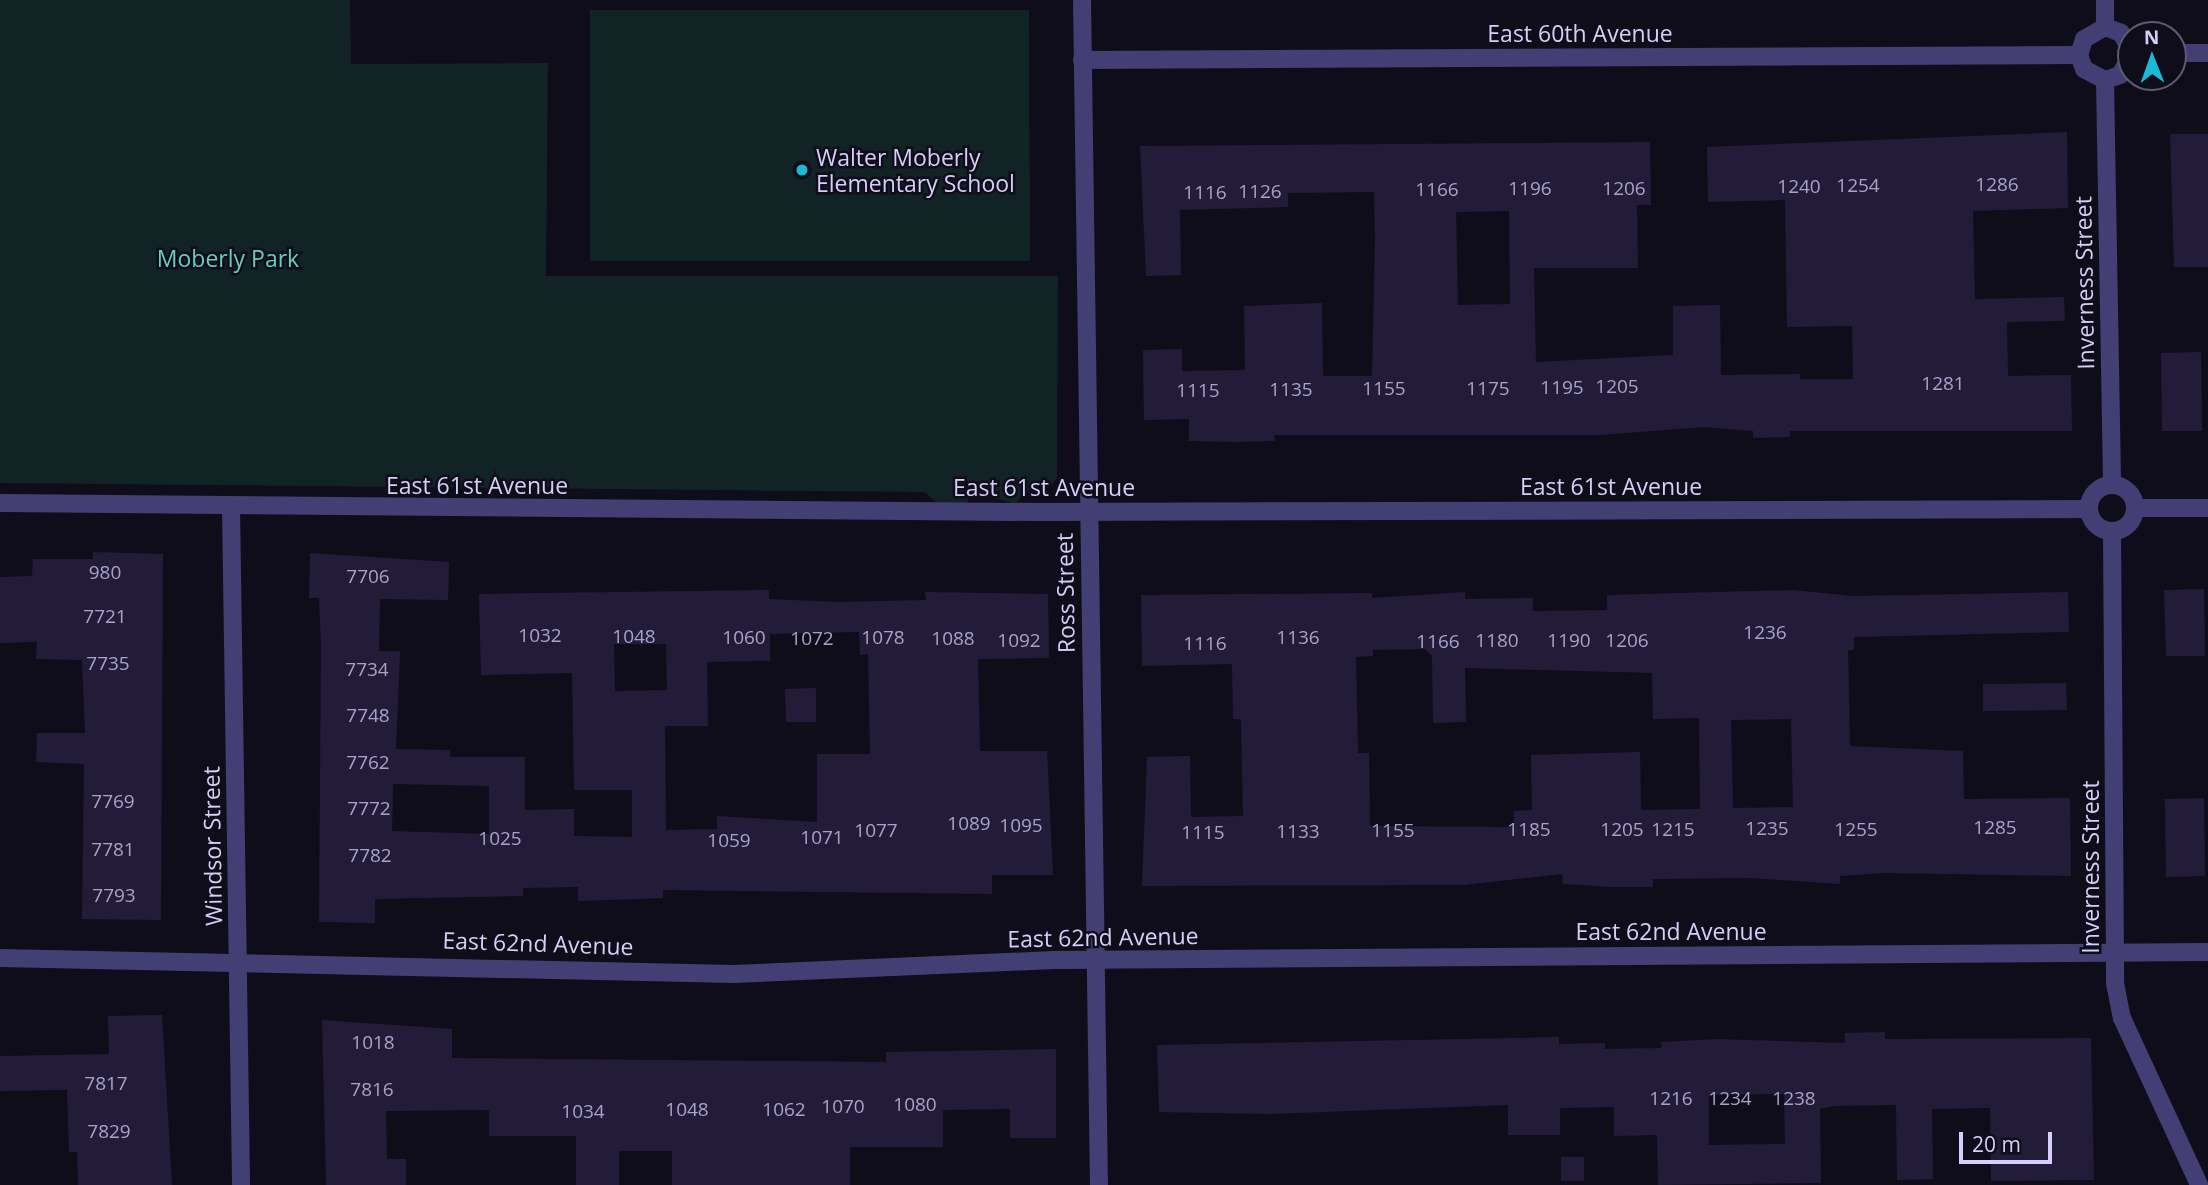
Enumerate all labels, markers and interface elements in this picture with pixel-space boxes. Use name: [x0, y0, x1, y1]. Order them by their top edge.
street label: East 60th Avenue: [1487, 19, 1673, 47]
north arrow: [2117, 21, 2187, 91]
text: N: [2144, 24, 2160, 50]
place label: Walter Moberly Elementary School: [816, 143, 1015, 197]
marker: Walter Moberly Elementary School: [794, 162, 810, 178]
house number: 1286: [1975, 174, 2019, 196]
house number: 1254: [1836, 175, 1880, 197]
house number: 1240: [1777, 176, 1821, 198]
house number: 1196: [1508, 178, 1552, 200]
house number: 1206: [1602, 178, 1646, 200]
house number: 1166: [1415, 179, 1459, 201]
house number: 1126: [1238, 181, 1282, 203]
house number: 1116: [1183, 182, 1227, 204]
street label: Inverness Street: [2069, 196, 2099, 370]
park label: Moberly Park: [157, 244, 299, 272]
house number: 1281: [1921, 373, 1965, 395]
house number: 1205: [1595, 376, 1639, 398]
house number: 1195: [1540, 377, 1584, 399]
house number: 1155: [1362, 378, 1406, 400]
house number: 1175: [1466, 378, 1510, 400]
house number: 1135: [1269, 379, 1313, 401]
house number: 1115: [1176, 380, 1220, 402]
street label: East 61st Avenue: [386, 471, 568, 499]
street label: East 61st Avenue: [1520, 472, 1702, 500]
street label: East 61st Avenue: [953, 473, 1135, 501]
street label: Ross Street: [1050, 533, 1080, 653]
house number: 980: [89, 562, 121, 584]
house number: 7706: [346, 566, 390, 588]
house number: 7721: [83, 606, 127, 628]
house number: 1236: [1743, 622, 1787, 644]
house number: 1032: [518, 625, 562, 647]
house number: 1048: [612, 626, 656, 648]
house number: 1060: [722, 627, 766, 649]
house number: 1078: [861, 627, 905, 649]
house number: 1136: [1276, 627, 1320, 649]
house number: 1072: [790, 628, 834, 650]
house number: 1088: [931, 628, 975, 650]
house number: 1092: [997, 630, 1041, 652]
house number: 1180: [1475, 630, 1519, 652]
house number: 1190: [1547, 630, 1591, 652]
house number: 1206: [1605, 630, 1649, 652]
house number: 1166: [1416, 631, 1460, 653]
house number: 1116: [1183, 633, 1227, 655]
house number: 7735: [86, 653, 130, 675]
house number: 7734: [345, 659, 389, 681]
house number: 7748: [346, 705, 390, 727]
house number: 7762: [346, 752, 390, 774]
street label: Windsor Street: [197, 766, 227, 926]
street label: Inverness Street: [2076, 780, 2104, 954]
house number: 7769: [91, 791, 135, 813]
house number: 7772: [347, 798, 391, 820]
house number: 1089: [947, 813, 991, 835]
house number: 1095: [999, 815, 1043, 837]
house number: 1285: [1973, 817, 2017, 839]
house number: 1235: [1745, 818, 1789, 840]
house number: 1185: [1507, 819, 1551, 841]
house number: 1205: [1600, 819, 1644, 841]
house number: 1215: [1651, 819, 1695, 841]
house number: 1255: [1834, 819, 1878, 841]
house number: 1077: [854, 820, 898, 842]
house number: 1155: [1371, 820, 1415, 842]
house number: 1133: [1276, 821, 1320, 843]
house number: 1115: [1181, 822, 1225, 844]
house number: 1071: [800, 827, 844, 849]
house number: 1025: [478, 828, 522, 850]
house number: 1059: [707, 830, 751, 852]
house number: 7781: [91, 839, 135, 861]
house number: 7782: [348, 845, 392, 867]
house number: 7793: [92, 885, 136, 907]
street label: East 62nd Avenue: [1575, 917, 1767, 945]
street label: East 62nd Avenue: [1007, 922, 1199, 952]
street label: East 62nd Avenue: [442, 926, 634, 960]
house number: 1018: [351, 1032, 395, 1054]
house number: 7817: [84, 1073, 128, 1095]
house number: 7816: [350, 1079, 394, 1101]
house number: 1216: [1649, 1088, 1693, 1110]
house number: 1234: [1708, 1088, 1752, 1110]
house number: 1238: [1772, 1088, 1816, 1110]
house number: 1080: [893, 1094, 937, 1116]
house number: 1070: [821, 1096, 865, 1118]
house number: 1048: [665, 1099, 709, 1121]
house number: 1062: [762, 1099, 806, 1121]
house number: 1034: [561, 1101, 605, 1123]
scale bar: [1963, 1118, 2056, 1162]
house number: 7829: [87, 1121, 131, 1143]
text: 20 m: [1972, 1130, 2021, 1158]

